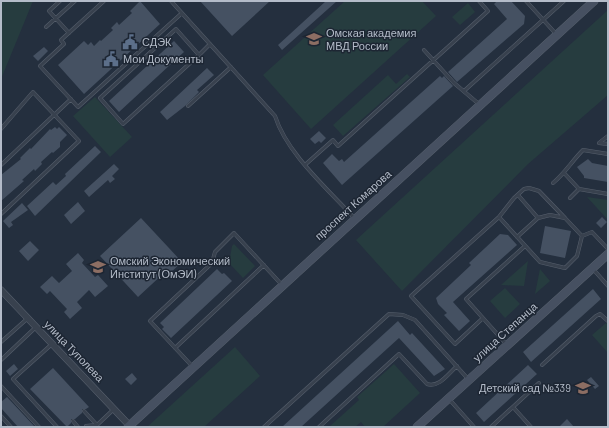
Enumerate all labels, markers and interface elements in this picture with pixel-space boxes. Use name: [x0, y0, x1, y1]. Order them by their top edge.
place label: Омская академия МВД России: [326, 26, 416, 52]
school or university icon: Омская академия МВД России: [305, 30, 323, 48]
public building icon: СДЭК: [121, 33, 139, 51]
place label: СДЭК: [142, 35, 172, 48]
public building icon: Мои Документы: [102, 50, 120, 68]
place label: Мои Документы: [123, 52, 204, 65]
street label: проспект Комарова: [312, 166, 394, 242]
place label: Омский Экономический Институт (ОмЭИ): [110, 254, 230, 280]
school or university icon: Омский Экономический Институт (ОмЭИ): [89, 258, 107, 276]
street label: улица Степанца: [470, 299, 540, 364]
street label: улица Туполева: [42, 317, 108, 385]
school or university icon: Детский сад №339: [574, 379, 592, 397]
place label: Детский сад №339: [479, 381, 571, 394]

